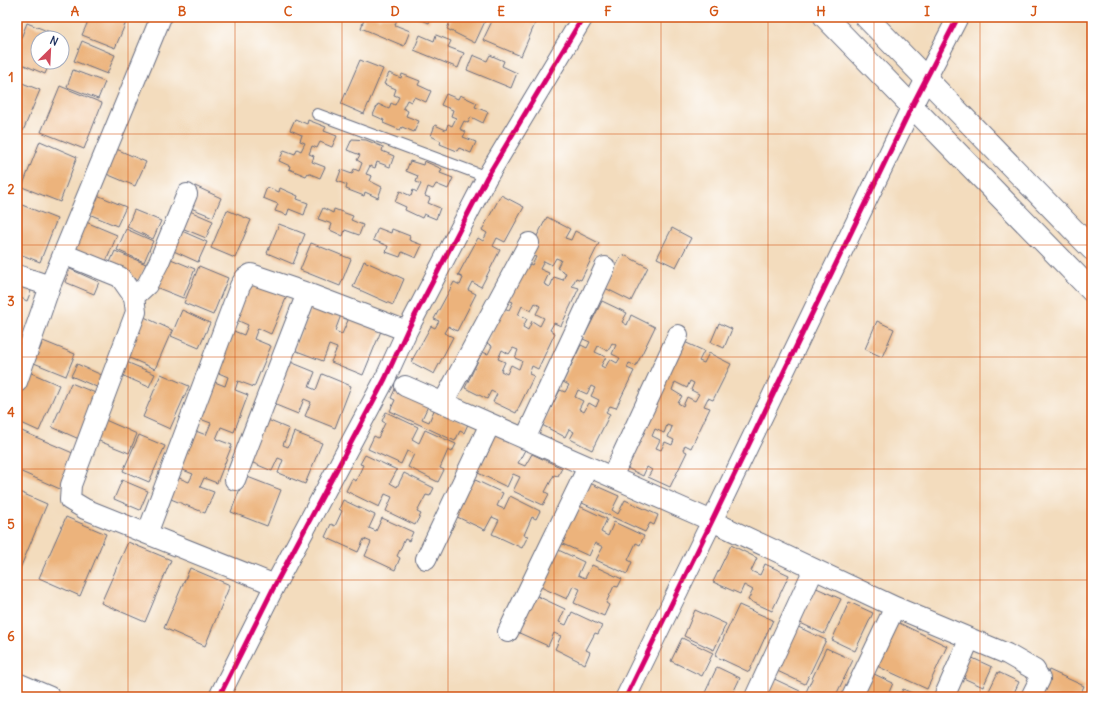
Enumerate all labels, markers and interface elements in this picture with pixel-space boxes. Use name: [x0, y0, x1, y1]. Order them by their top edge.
text: A: [71, 3, 80, 20]
text: B: [178, 3, 187, 20]
text: C: [284, 3, 293, 20]
text: D: [390, 3, 400, 20]
text: E: [497, 3, 505, 20]
text: F: [604, 3, 612, 20]
text: G: [709, 3, 719, 20]
text: H: [816, 3, 826, 20]
text: I: [924, 3, 930, 20]
text: J: [1031, 3, 1038, 20]
north arrow: [30, 30, 70, 70]
text: N: [48, 33, 60, 49]
text: 1: [8, 69, 14, 86]
text: 2: [7, 181, 15, 198]
text: 3: [7, 293, 15, 310]
text: 4: [7, 404, 15, 421]
text: 5: [7, 516, 15, 533]
text: 6: [7, 628, 15, 645]

